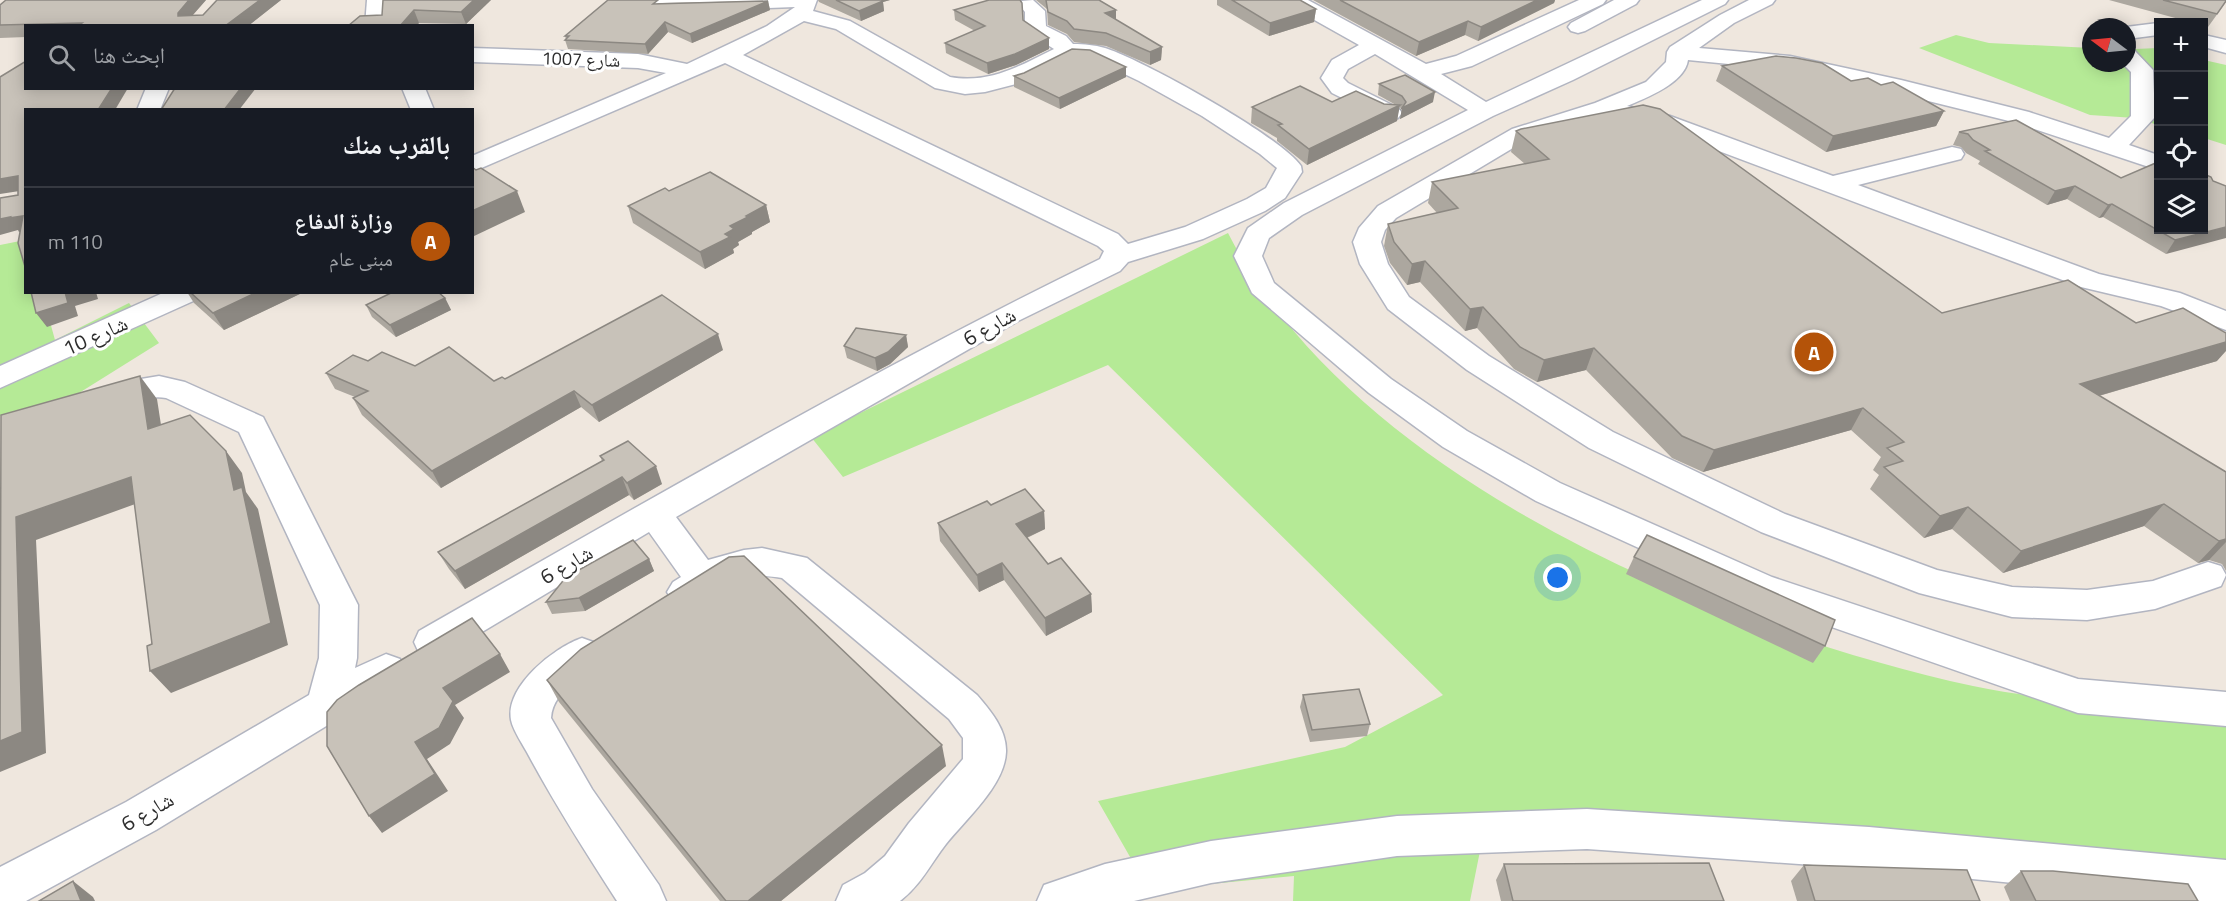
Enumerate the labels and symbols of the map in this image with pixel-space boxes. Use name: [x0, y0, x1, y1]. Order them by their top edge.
north arrow: [2082, 18, 2136, 72]
street label: شارع 1007: [541, 44, 621, 74]
street label: شارع 6: [957, 298, 1021, 354]
street label: شارع 10: [57, 307, 133, 363]
pin: A: [1794, 330, 1834, 374]
street label: شارع 6: [534, 536, 598, 592]
your location: [1543, 563, 1572, 592]
street label: شارع 6: [115, 783, 179, 839]

